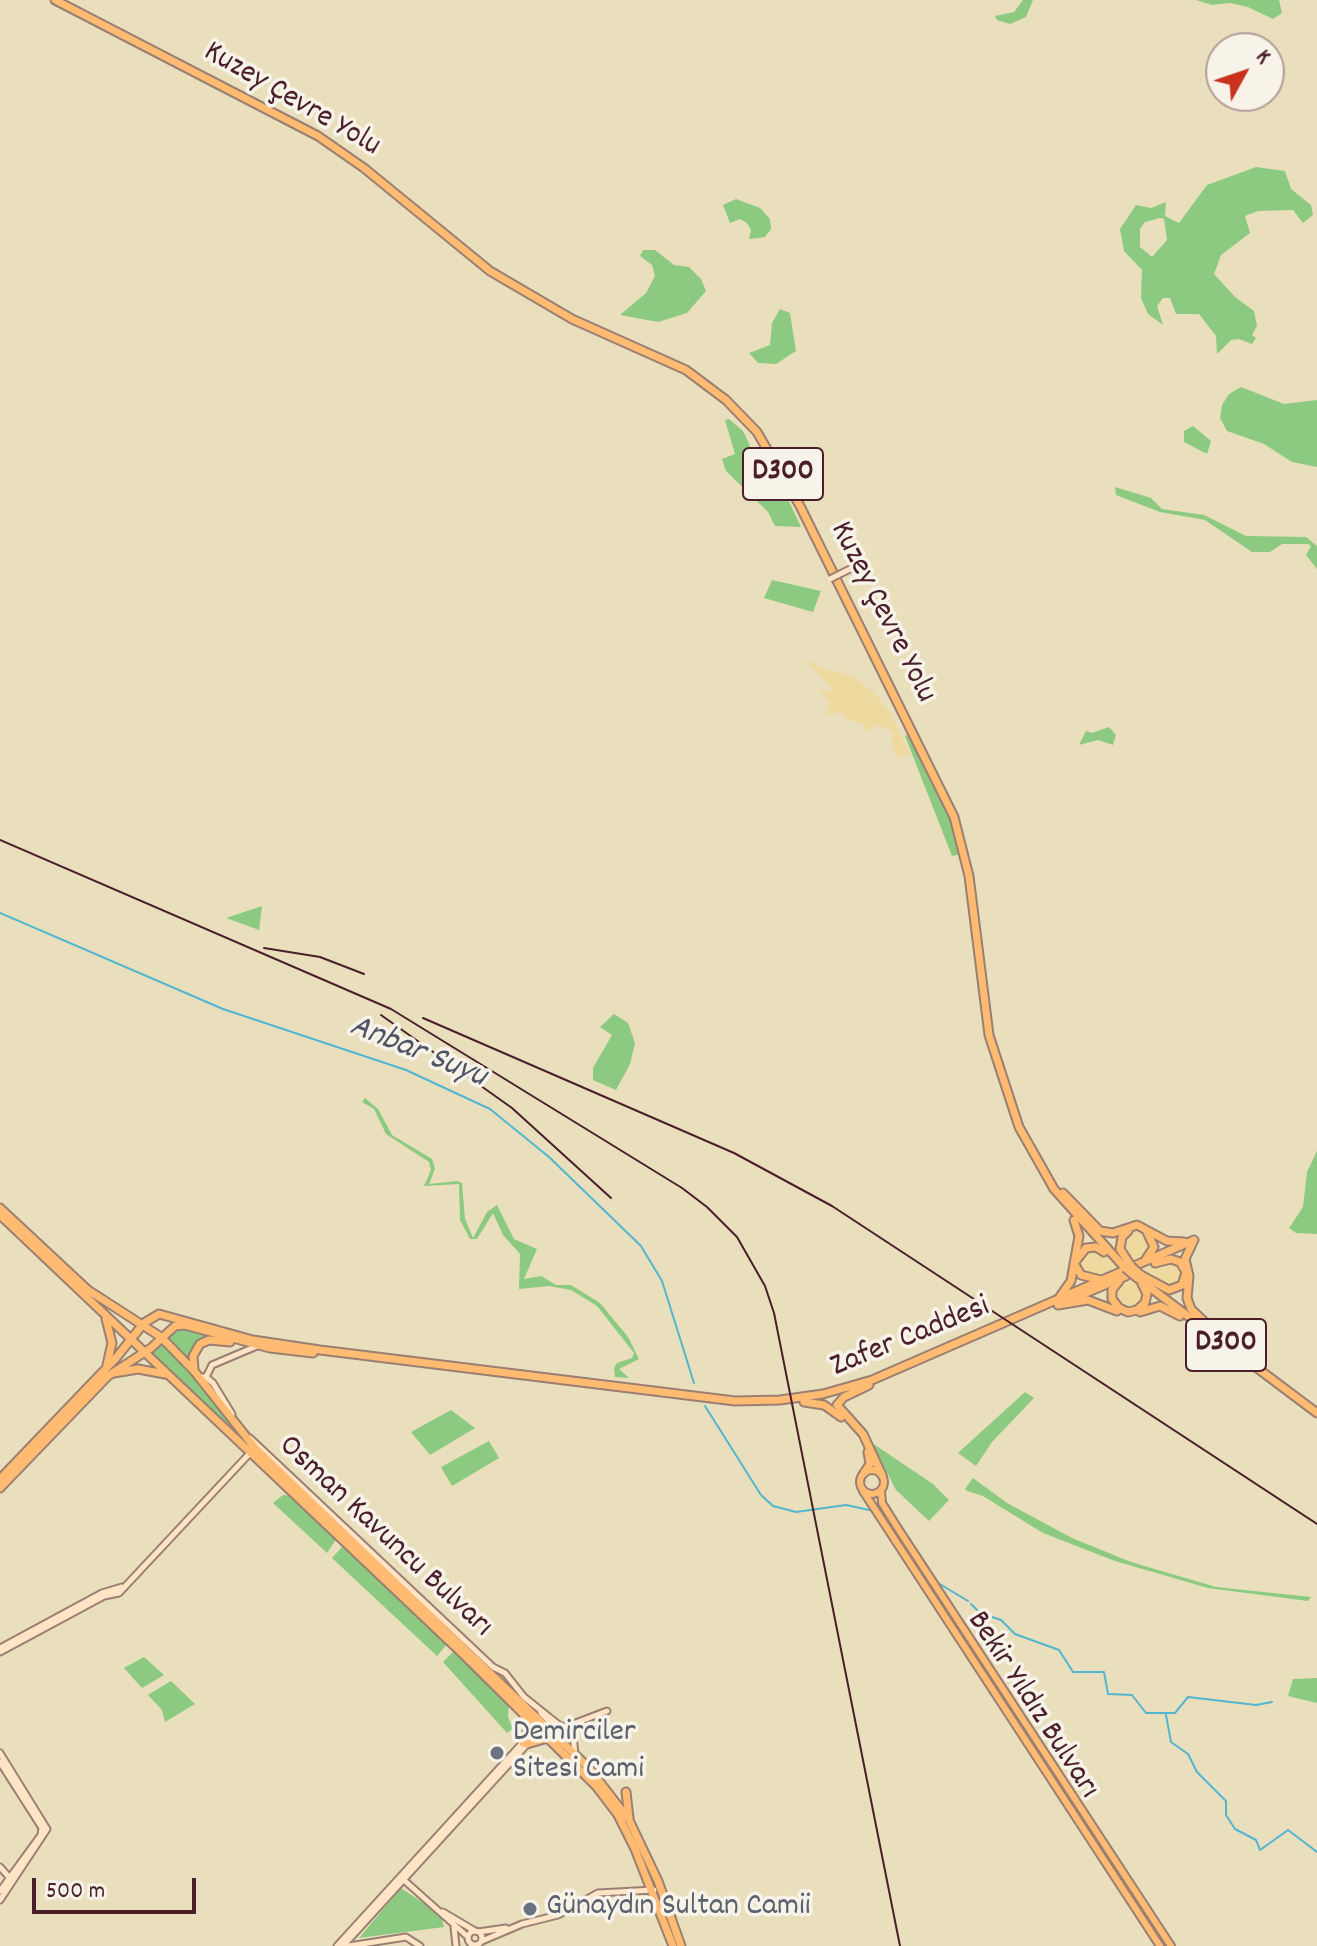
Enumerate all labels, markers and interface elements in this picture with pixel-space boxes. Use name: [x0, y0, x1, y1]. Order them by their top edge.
north arrow: [1205, 32, 1285, 112]
street label: Kuzey Çevre Yolu: [196, 35, 386, 167]
text: K: [1247, 44, 1277, 71]
road number: D300: [743, 448, 823, 500]
street label: Kuzey Çevre Yolu: [819, 516, 943, 710]
water label: Anbar Suyu: [343, 1008, 491, 1100]
street label: Zafer Caddesi: [826, 1290, 996, 1388]
road number: D300: [1186, 1319, 1266, 1371]
street label: Osman Kavuncu Bulvarı: [269, 1429, 499, 1647]
street label: Bekir Yıldız Bulvarı: [956, 1605, 1106, 1807]
place label: Demirciler Sitesi Cami: [513, 1716, 644, 1791]
marker: Demirciler Sitesi Cami: [488, 1744, 506, 1762]
scale bar: [36, 1862, 200, 1912]
text: 500 m: [46, 1875, 105, 1909]
place label: Günaydın Sultan Camii: [546, 1890, 811, 1928]
marker: Günaydın Sultan Camii: [521, 1900, 539, 1918]

